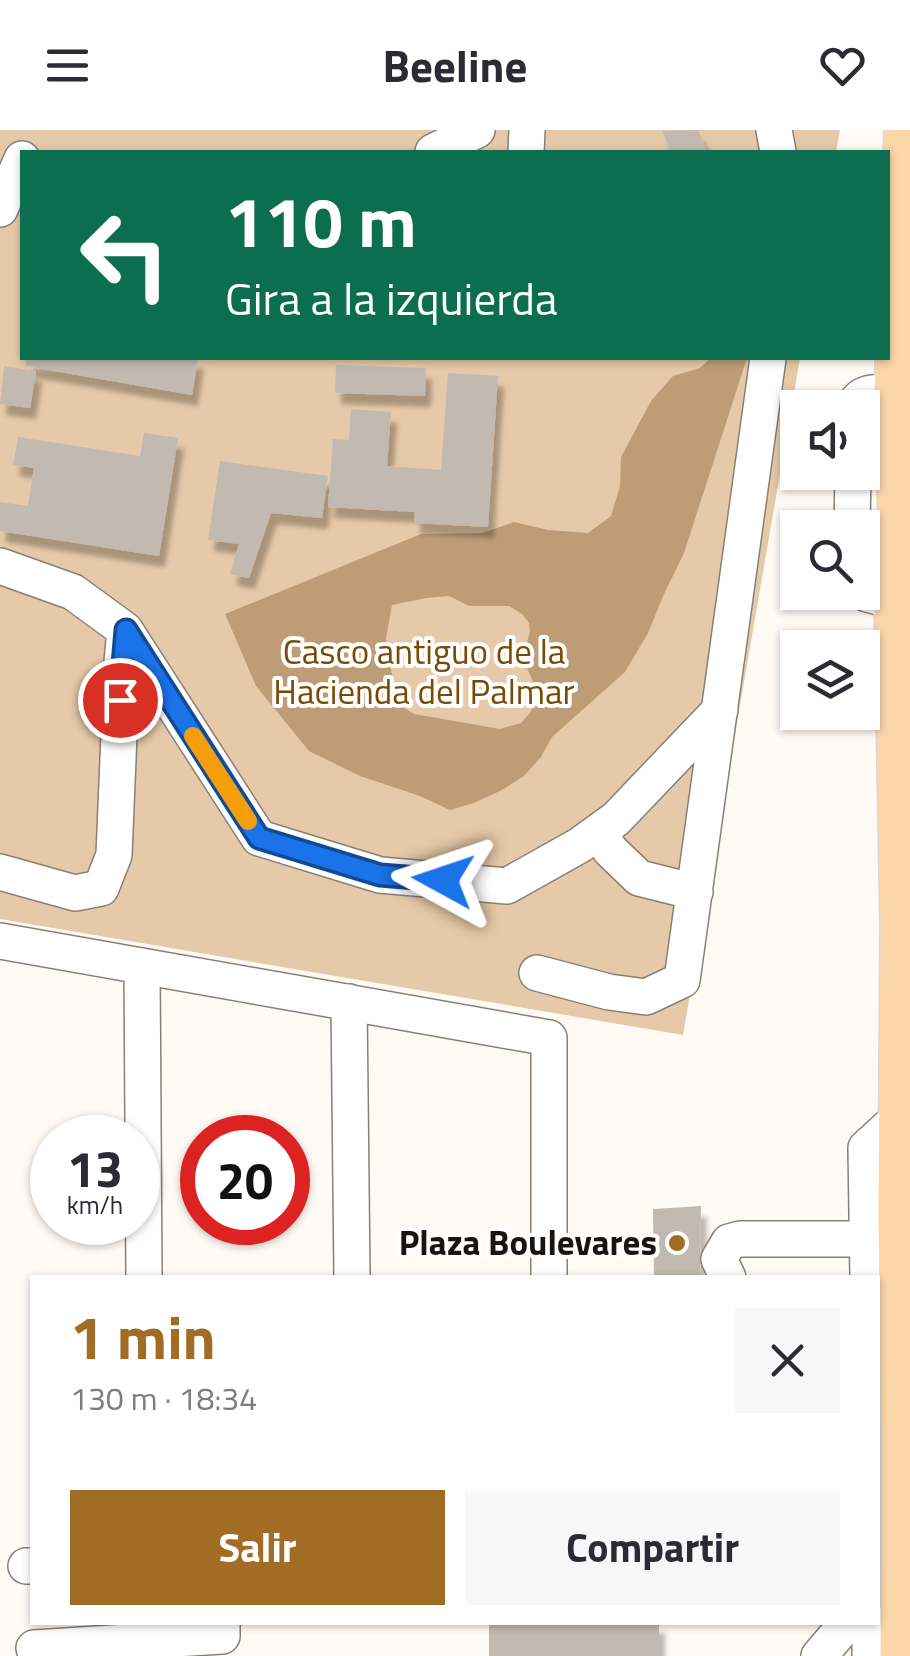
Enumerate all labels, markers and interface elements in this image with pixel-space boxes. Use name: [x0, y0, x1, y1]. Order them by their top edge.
text: Beeline: [383, 31, 527, 99]
icon: menu: [40, 38, 95, 93]
icon: heart: [815, 38, 870, 93]
text: 110 m: [225, 168, 417, 274]
icon: left: [60, 190, 190, 320]
text: Gira a la izquierda: [225, 264, 558, 332]
map controls: [780, 390, 880, 730]
button: sound: [780, 390, 880, 490]
button: search: [780, 510, 880, 610]
park label: Casco antiguo de la Hacienda del Palmar: [273, 624, 575, 718]
button: layers: [780, 630, 880, 730]
pin: [78, 658, 163, 743]
icon: arrive: [93, 673, 148, 728]
position arrow: [391, 828, 495, 932]
speed limit sign: 20: [180, 1115, 310, 1245]
text: 13: [67, 1130, 123, 1206]
text: km/h: [67, 1186, 123, 1224]
place label: Plaza Boulevares: [399, 1215, 657, 1269]
marker: Plaza Boulevares: [666, 1232, 688, 1254]
text: 1 min: [70, 1291, 216, 1382]
button: close: [735, 1308, 840, 1413]
text: 130 m · 18:34: [70, 1374, 257, 1422]
button: Salir: [70, 1490, 445, 1605]
button: Compartir: [465, 1490, 840, 1605]

